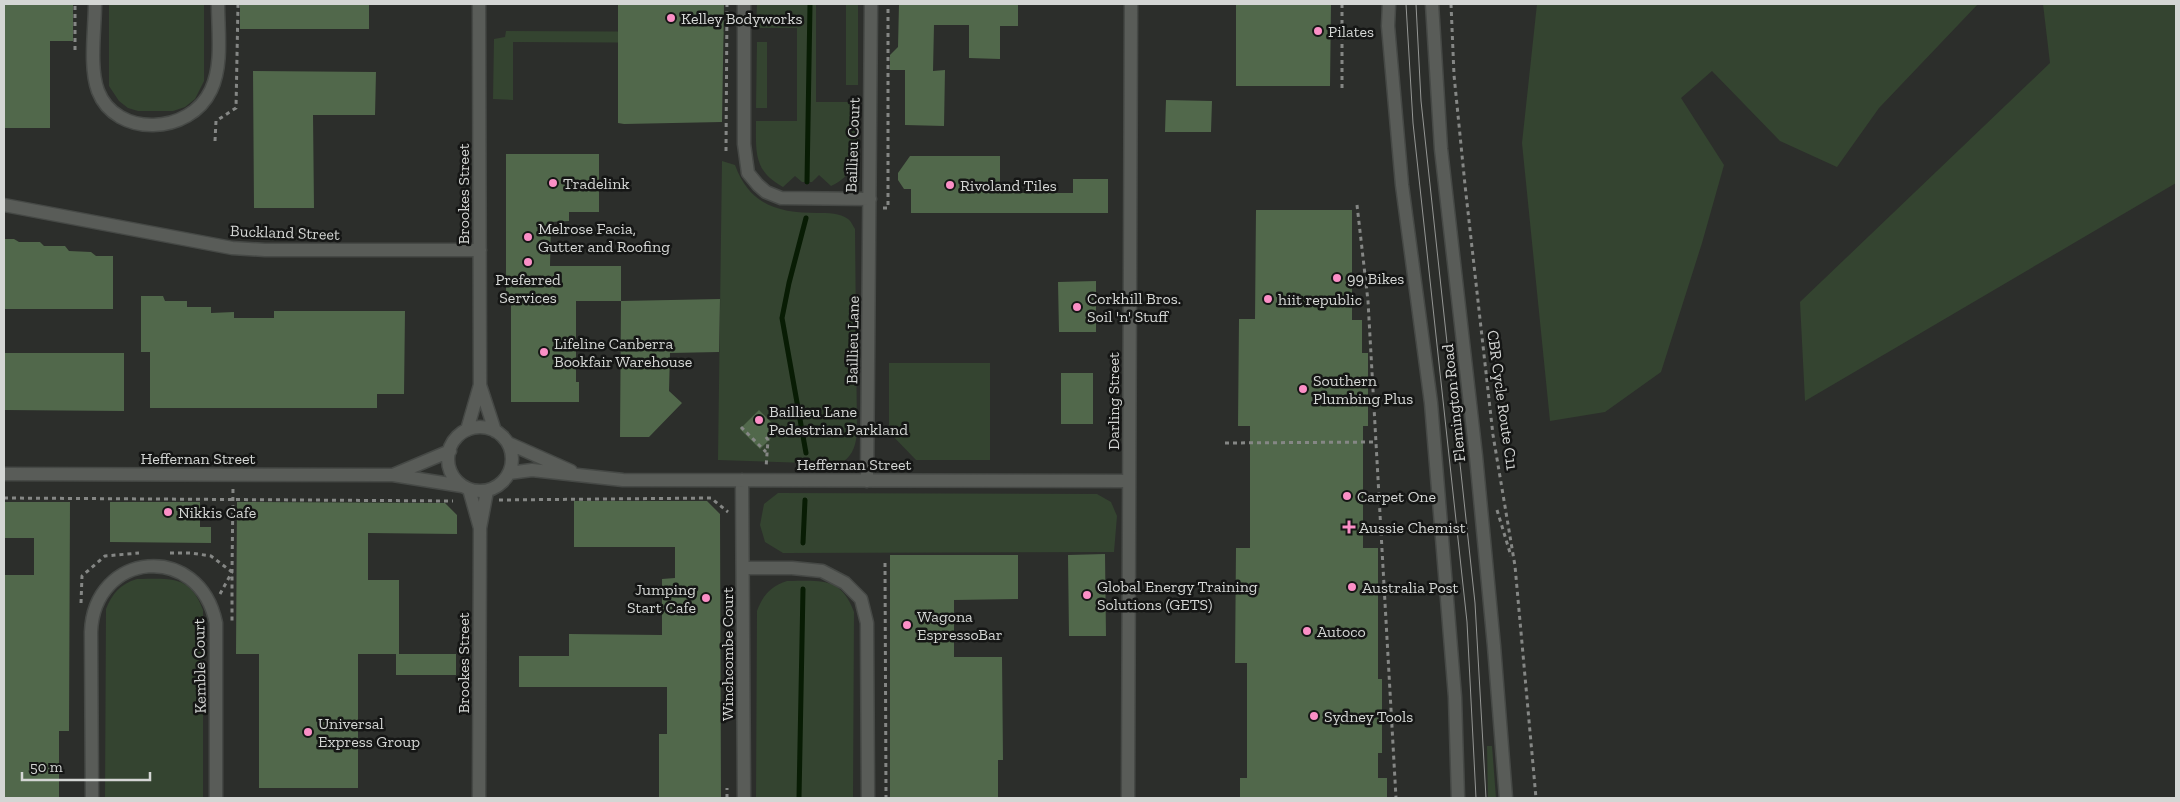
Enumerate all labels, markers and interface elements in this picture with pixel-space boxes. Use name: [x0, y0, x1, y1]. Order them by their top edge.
place label: Kelley Bodyworks: [681, 9, 803, 28]
marker: Kelley Bodyworks: [665, 12, 677, 24]
place label: Pilates: [1328, 22, 1374, 41]
marker: Pilates: [1312, 25, 1324, 37]
street label: Baillieu Court: [841, 97, 864, 193]
street label: Brookes Street: [454, 143, 473, 245]
place label: Tradelink: [563, 174, 630, 193]
place label: Rivoland Tiles: [960, 176, 1057, 195]
marker: Tradelink: [547, 177, 559, 189]
marker: Rivoland Tiles: [944, 179, 956, 191]
place label: Melrose Facia, Gutter and Roofing: [538, 219, 670, 256]
street label: Buckland Street: [230, 221, 340, 244]
marker: Melrose Facia, Gutter and Roofing: [522, 231, 534, 243]
marker: Preferred Services: [522, 256, 534, 268]
place label: 99 Bikes: [1347, 269, 1404, 288]
place label: Preferred Services: [495, 270, 561, 307]
marker: 99 Bikes: [1331, 272, 1343, 284]
place label: Corkhill Bros. Soil 'n' Stuff: [1087, 289, 1181, 326]
place label: hiit republic: [1278, 290, 1362, 309]
marker: hiit republic: [1262, 293, 1274, 305]
street label: Baillieu Lane: [842, 296, 863, 384]
marker: Corkhill Bros. Soil 'n' Stuff: [1071, 301, 1083, 313]
street label: CBR Cycle Route C11: [1483, 329, 1522, 471]
place label: Lifeline Canberra Bookfair Warehouse: [554, 334, 692, 371]
street label: Flemington Road: [1438, 343, 1469, 463]
marker: Lifeline Canberra Bookfair Warehouse: [538, 346, 550, 358]
street label: Darling Street: [1104, 352, 1123, 450]
place label: Southern Plumbing Plus: [1313, 371, 1413, 408]
marker: Southern Plumbing Plus: [1297, 383, 1309, 395]
place label: Baillieu Lane Pedestrian Parkland: [769, 402, 908, 439]
marker: Baillieu Lane Pedestrian Parkland: [753, 414, 765, 426]
street label: Heffernan Street: [140, 449, 256, 468]
street label: Heffernan Street: [796, 455, 912, 474]
place label: Carpet One: [1357, 487, 1436, 506]
marker: Carpet One: [1341, 490, 1353, 502]
place label: Nikkis Cafe: [178, 503, 256, 522]
marker: Nikkis Cafe: [162, 506, 174, 518]
place label: Aussie Chemist: [1359, 518, 1466, 537]
marker: Aussie Chemist: [1343, 521, 1355, 533]
place label: Global Energy Training Solutions (GETS): [1097, 577, 1258, 614]
place label: Australia Post: [1362, 578, 1459, 597]
place label: Jumping Start Cafe: [627, 580, 696, 617]
marker: Australia Post: [1346, 581, 1358, 593]
street label: Winchcombe Court: [718, 587, 737, 721]
marker: Global Energy Training Solutions (GETS): [1081, 589, 1093, 601]
marker: Jumping Start Cafe: [700, 592, 712, 604]
place label: Wagona EspressoBar: [917, 607, 1003, 644]
street label: Brookes Street: [454, 612, 473, 714]
street label: Kemble Court: [189, 618, 210, 714]
marker: Wagona EspressoBar: [901, 619, 913, 631]
place label: Autoco: [1317, 622, 1366, 641]
marker: Autoco: [1301, 625, 1313, 637]
place label: Sydney Tools: [1324, 707, 1413, 726]
marker: Sydney Tools: [1308, 710, 1320, 722]
place label: Universal Express Group: [318, 714, 420, 751]
marker: Universal Express Group: [302, 726, 314, 738]
scale bar: [22, 750, 150, 782]
text: 50 m: [30, 758, 63, 776]

